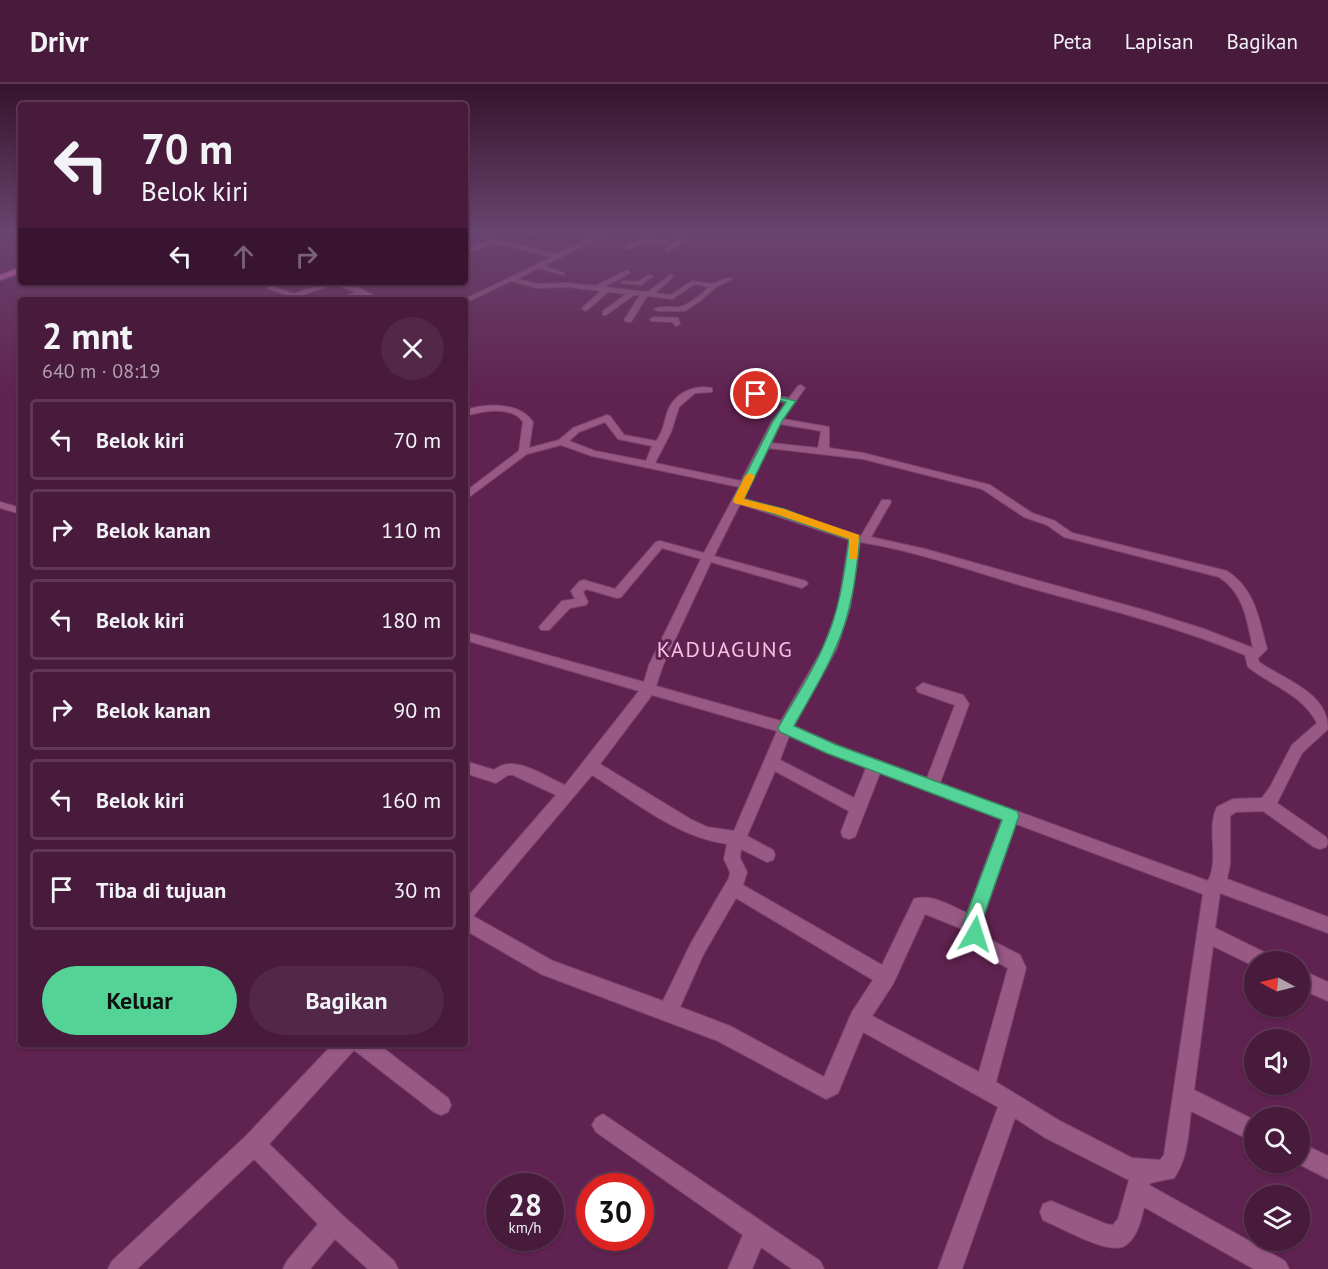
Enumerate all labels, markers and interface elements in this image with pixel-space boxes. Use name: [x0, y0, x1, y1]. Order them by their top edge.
text: Drivr: [30, 23, 89, 60]
text: Peta: [1053, 28, 1092, 55]
text: Lapisan: [1125, 28, 1193, 55]
text: Bagikan: [1226, 28, 1298, 55]
text: 70 m: [141, 121, 233, 176]
icon: left: [42, 126, 120, 204]
text: Belok kiri: [141, 174, 249, 208]
icon: left: [164, 240, 197, 273]
icon: ahead: [227, 240, 260, 273]
icon: right: [290, 240, 323, 273]
text: 2 mnt: [42, 312, 133, 359]
button: close: [381, 317, 444, 380]
text: 640 m · 08:19: [42, 358, 160, 384]
pin: [730, 368, 781, 419]
icon: arrive: [739, 377, 772, 410]
icon: left: [45, 423, 78, 456]
text: Belok kiri: [96, 426, 185, 454]
text: 70 m: [393, 426, 441, 454]
icon: right: [45, 513, 78, 546]
text: Belok kanan: [96, 516, 211, 544]
text: 110 m: [381, 516, 441, 544]
icon: left: [45, 603, 78, 636]
text: Belok kiri: [96, 606, 185, 634]
text: 180 m: [381, 606, 441, 634]
district label: KADUAGUNG: [657, 635, 793, 663]
icon: right: [45, 693, 78, 726]
text: Belok kanan: [96, 696, 211, 724]
text: 90 m: [393, 696, 441, 724]
icon: left: [45, 783, 78, 816]
text: Belok kiri: [96, 786, 185, 814]
text: 160 m: [381, 786, 441, 814]
icon: arrive: [45, 873, 78, 906]
text: Tiba di tujuan: [96, 876, 226, 904]
text: 30 m: [393, 876, 441, 904]
position arrow: [943, 902, 1007, 966]
north arrow: [1244, 951, 1310, 1017]
map controls: [1244, 951, 1310, 1251]
button: Keluar: [42, 966, 237, 1035]
button: Bagikan: [249, 966, 444, 1035]
button: sound: [1244, 1029, 1310, 1095]
button: search: [1244, 1107, 1310, 1173]
speed limit sign: 30: [576, 1173, 654, 1251]
text: 28: [508, 1185, 542, 1224]
button: layers: [1244, 1185, 1310, 1251]
text: km/h: [509, 1218, 541, 1237]

